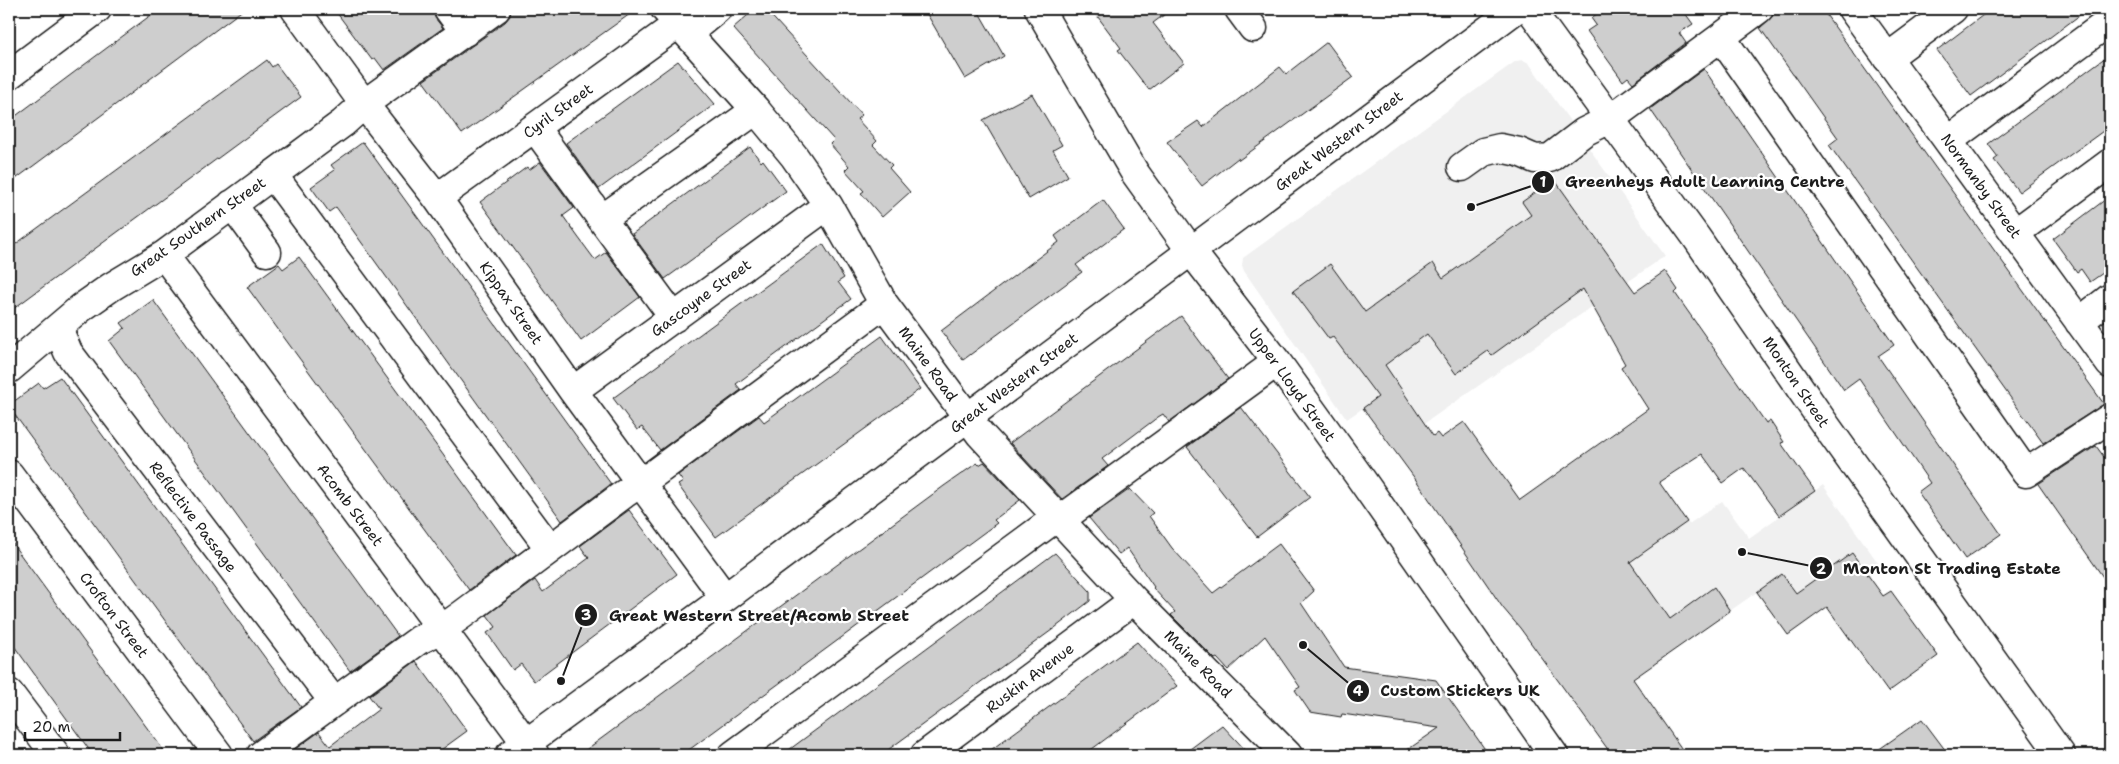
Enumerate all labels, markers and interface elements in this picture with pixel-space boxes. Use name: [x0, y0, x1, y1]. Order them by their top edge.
street label: Cyril Street: [519, 79, 597, 143]
street label: Great Western Street: [1271, 86, 1407, 196]
street label: Normanby Street: [1936, 130, 2026, 242]
callout: Greenheys Adult Learning Centre: [1530, 166, 1855, 197]
text: Greenheys Adult Learning Centre: [1565, 171, 1845, 192]
text: 1: [1540, 172, 1547, 192]
street label: Great Southern Street: [126, 173, 270, 281]
street label: Gascoyne Street: [647, 255, 755, 341]
street label: Kippax Street: [475, 258, 547, 348]
street label: Maine Road: [894, 322, 962, 406]
street label: Upper Lloyd Street: [1244, 324, 1340, 446]
street label: Great Western Street: [946, 328, 1082, 438]
street label: Monton Street: [1758, 332, 1834, 432]
street label: Reflective Passage: [145, 458, 241, 576]
street label: Acomb Street: [312, 460, 388, 550]
callout: Monton St Trading Estate: [1808, 553, 2071, 584]
text: Monton St Trading Estate: [1843, 558, 2061, 579]
text: 2: [1816, 559, 1827, 579]
street label: Crofton Street: [75, 568, 153, 662]
callout: Great Western Street/Acomb Street: [574, 600, 919, 631]
text: 3: [581, 605, 591, 625]
text: Great Western Street/Acomb Street: [609, 605, 909, 626]
street label: Maine Road: [1160, 626, 1237, 703]
street label: Ruskin Avenue: [982, 638, 1078, 718]
callout: Custom Stickers UK: [1345, 675, 1550, 706]
text: Custom Stickers UK: [1380, 680, 1540, 701]
text: 4: [1353, 681, 1364, 701]
scale bar: [25, 709, 120, 741]
text: 20 m: [32, 717, 71, 737]

